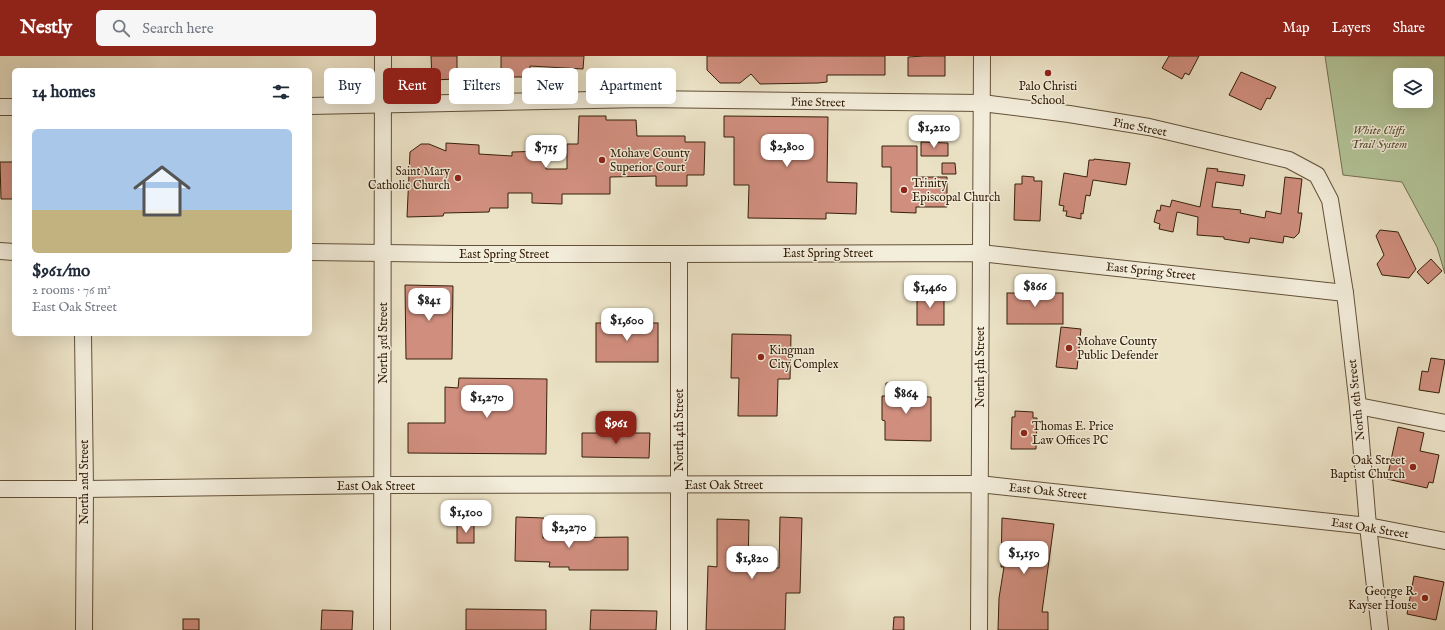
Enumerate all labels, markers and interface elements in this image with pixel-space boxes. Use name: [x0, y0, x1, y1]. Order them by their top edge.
search box: [96, 10, 376, 46]
text: Nestly: [20, 16, 72, 40]
icon: search: [110, 17, 132, 39]
text: Search here: [142, 19, 214, 38]
text: Map: [1283, 19, 1310, 37]
text: Layers: [1332, 19, 1371, 37]
text: Share: [1393, 19, 1425, 37]
chip: Buy: [324, 68, 375, 104]
chip: Rent: [383, 68, 441, 104]
chip: Filters: [449, 68, 514, 104]
chip: New: [522, 68, 578, 104]
chip: Apartment: [586, 68, 676, 104]
marker: Palo Christi School: [1043, 68, 1053, 78]
map controls: [1393, 68, 1433, 108]
button: layers: [1393, 68, 1433, 108]
place label: Palo Christi School: [1019, 79, 1077, 108]
icon: filters: [270, 81, 292, 103]
text: 14 homes: [32, 82, 95, 103]
street label: Pine Street: [791, 95, 845, 110]
pin: $1,210: [901, 115, 967, 149]
street label: Pine Street: [1112, 115, 1168, 140]
text: $1,210: [918, 119, 950, 136]
park label: White Cliffs Trail System: [1351, 123, 1407, 152]
pin: $2,800: [754, 134, 820, 168]
pin: $715: [522, 135, 570, 169]
text: $2,800: [770, 138, 804, 155]
text: $715: [535, 139, 557, 156]
place label: Mohave County Superior Court: [610, 146, 690, 176]
icon: home: [126, 155, 198, 227]
marker: Mohave County Superior Court: [597, 155, 607, 165]
place label: Saint Mary Catholic Church: [368, 164, 451, 193]
marker: Saint Mary Catholic Church: [453, 173, 463, 183]
place label: Trinity Episcopal Church: [912, 176, 1001, 206]
marker: Trinity Episcopal Church: [899, 185, 909, 195]
street label: East Spring Street: [783, 246, 873, 262]
street label: East Spring Street: [459, 247, 549, 263]
street label: East Spring Street: [1105, 259, 1197, 285]
text: $961/mo: [32, 261, 90, 282]
pin: $866: [1011, 274, 1059, 308]
pin: $1,460: [897, 275, 963, 309]
text: $866: [1023, 278, 1047, 295]
text: $1,460: [913, 279, 947, 296]
text: 2 rooms · 76 m²: [32, 282, 111, 299]
pin: $841: [405, 288, 453, 322]
text: $841: [417, 292, 441, 309]
text: East Oak Street: [32, 299, 117, 316]
street label: North 3rd Street: [376, 302, 391, 384]
pin: $1,600: [594, 308, 660, 342]
text: $1,600: [610, 312, 644, 329]
street label: North 5th Street: [973, 326, 988, 408]
place label: Mohave County Public Defender: [1077, 334, 1159, 363]
place label: Kingman City Complex: [769, 343, 839, 373]
marker: Mohave County Public Defender: [1064, 343, 1074, 353]
marker: Kingman City Complex: [756, 352, 766, 362]
street label: North 6th Street: [1345, 358, 1368, 442]
pin: $864: [882, 381, 930, 415]
pin: $1,270: [454, 385, 520, 419]
text: $864: [894, 385, 918, 402]
text: $1,270: [470, 389, 504, 406]
street label: North 4th Street: [672, 389, 687, 471]
pin: $961: [592, 411, 640, 445]
text: $961: [604, 415, 628, 432]
place label: Thomas E. Price Law Offices PC: [1032, 419, 1114, 448]
marker: Thomas E. Price Law Offices PC: [1019, 428, 1029, 438]
street label: North 2nd Street: [77, 440, 92, 524]
place label: Oak Street Baptist Church: [1330, 453, 1406, 483]
marker: Oak Street Baptist Church: [1408, 462, 1418, 472]
street label: East Oak Street: [685, 478, 763, 493]
street label: East Oak Street: [337, 479, 415, 494]
street label: East Oak Street: [1008, 480, 1088, 503]
pin: $1,100: [433, 500, 499, 534]
text: $1,100: [449, 504, 483, 521]
pin: $2,270: [536, 515, 602, 549]
street label: East Oak Street: [1330, 515, 1410, 542]
text: $2,270: [551, 519, 587, 536]
pin: $1,150: [991, 541, 1057, 575]
text: $1,150: [1008, 545, 1040, 562]
pin: $1,820: [719, 546, 785, 580]
text: $1,820: [735, 550, 769, 567]
place label: George R. Kayser House: [1348, 584, 1417, 613]
marker: George R. Kayser House: [1420, 593, 1430, 603]

